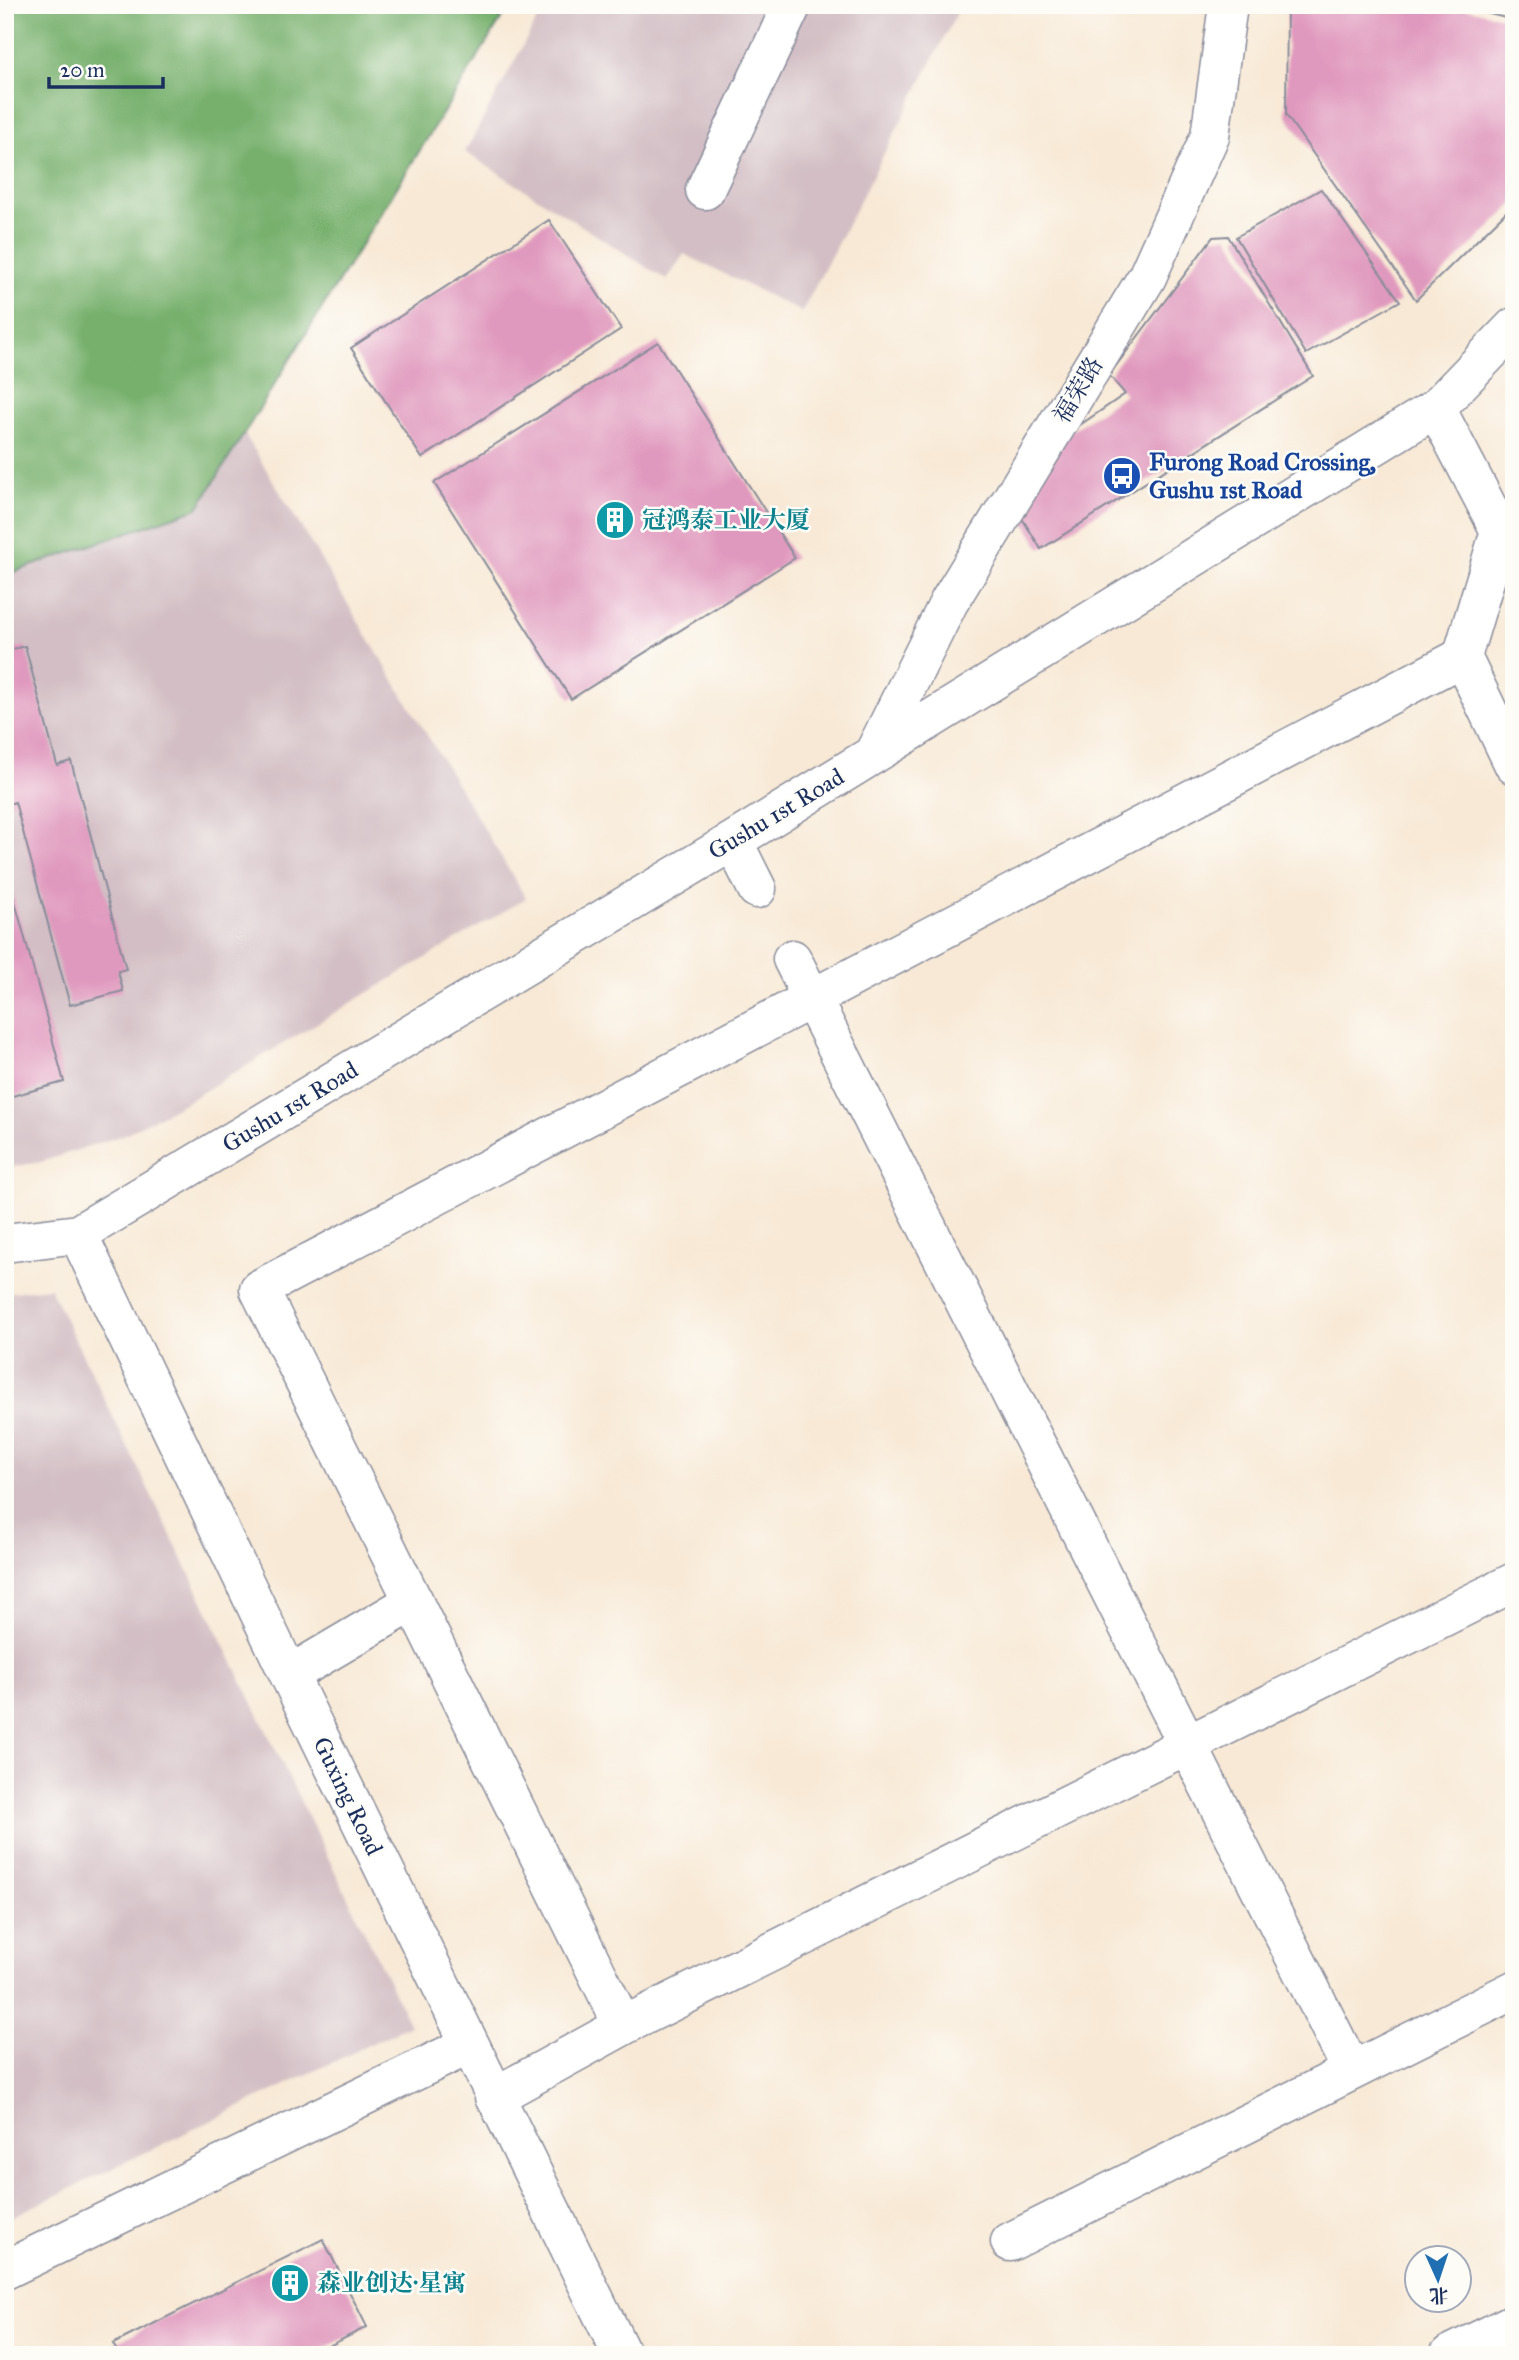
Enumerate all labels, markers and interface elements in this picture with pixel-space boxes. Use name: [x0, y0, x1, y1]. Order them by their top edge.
scale bar: [49, 46, 163, 90]
text: 20 m: [60, 57, 105, 83]
street label: 福荣路: [1047, 351, 1109, 429]
place label: Furong Road Crossing, Gushu 1st Road: [1149, 447, 1376, 505]
bus stop icon: Furong Road Crossing, Gushu 1st Road: [1101, 455, 1143, 497]
building icon: 冠鸿泰工业大厦: [594, 499, 636, 541]
place label: 冠鸿泰工业大厦: [642, 505, 810, 535]
street label: Gushu 1st Road: [703, 762, 849, 866]
street label: Gushu 1st Road: [217, 1055, 363, 1159]
street label: Guxing Road: [306, 1732, 390, 1860]
north arrow: [1404, 2244, 1474, 2314]
building icon: 森业创达·星寓: [269, 2262, 311, 2304]
place label: 森业创达·星寓: [317, 2268, 466, 2298]
text: 北: [1429, 2283, 1449, 2307]

